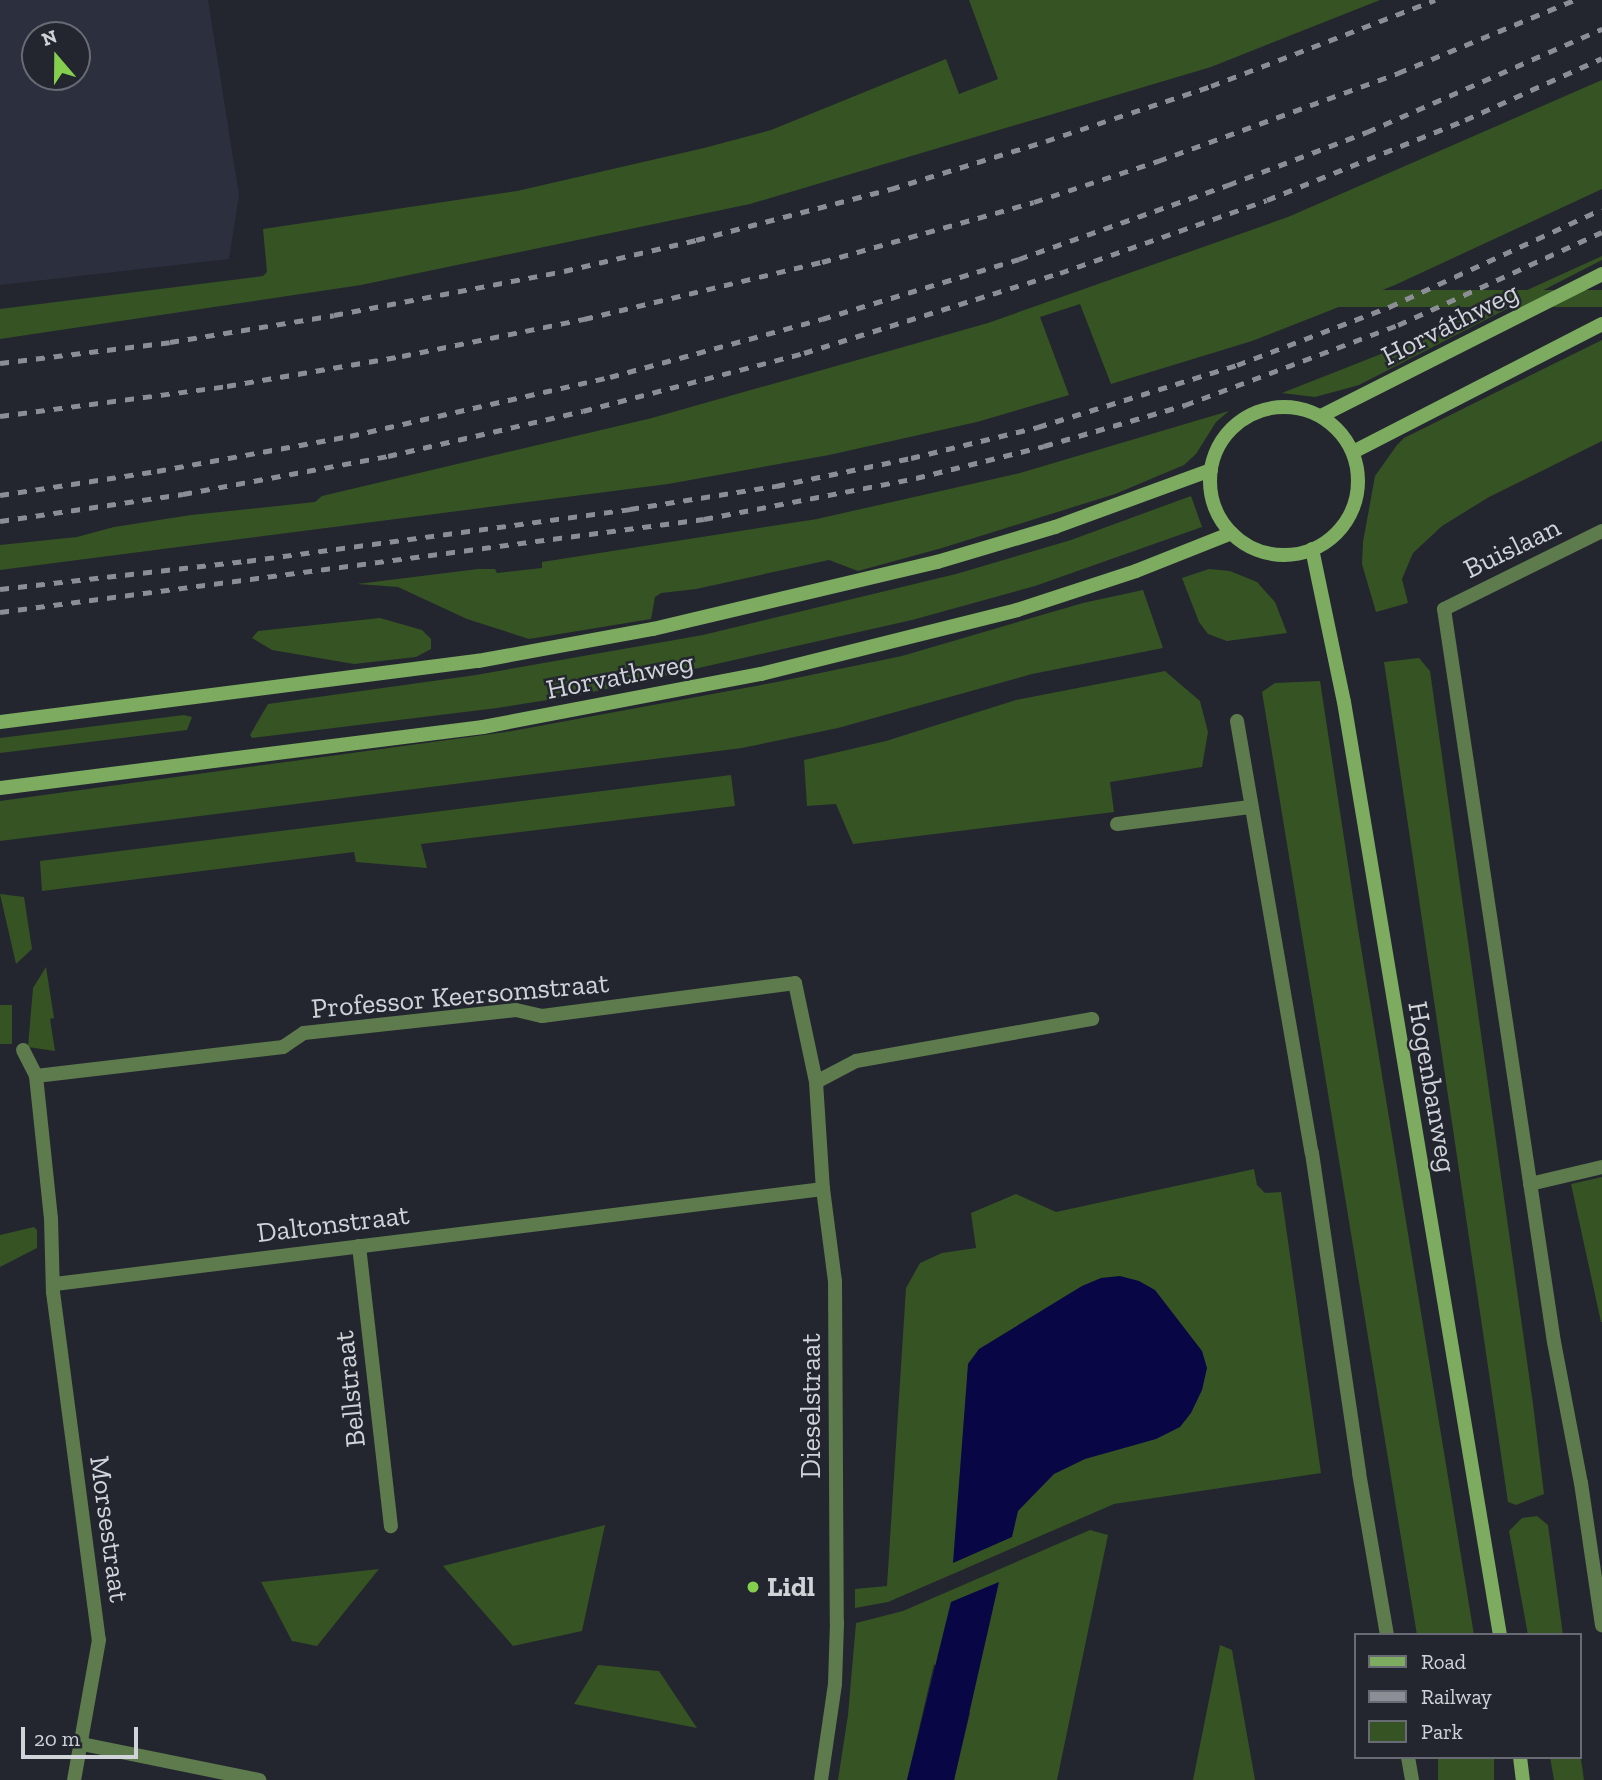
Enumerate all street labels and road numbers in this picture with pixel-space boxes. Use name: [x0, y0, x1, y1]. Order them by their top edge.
street label: Horváthweg: [1376, 275, 1524, 373]
street label: Buislaan: [1458, 510, 1566, 586]
street label: Horvathweg: [543, 645, 697, 707]
street label: Professor Keersomstraat: [309, 966, 611, 1026]
street label: Hogenbanweg: [1400, 999, 1464, 1175]
street label: Daltonstraat: [255, 1198, 411, 1250]
street label: Bellstraat: [327, 1329, 373, 1449]
street label: Dieselstraat: [794, 1333, 828, 1479]
street label: Morsestraat: [82, 1454, 136, 1604]

